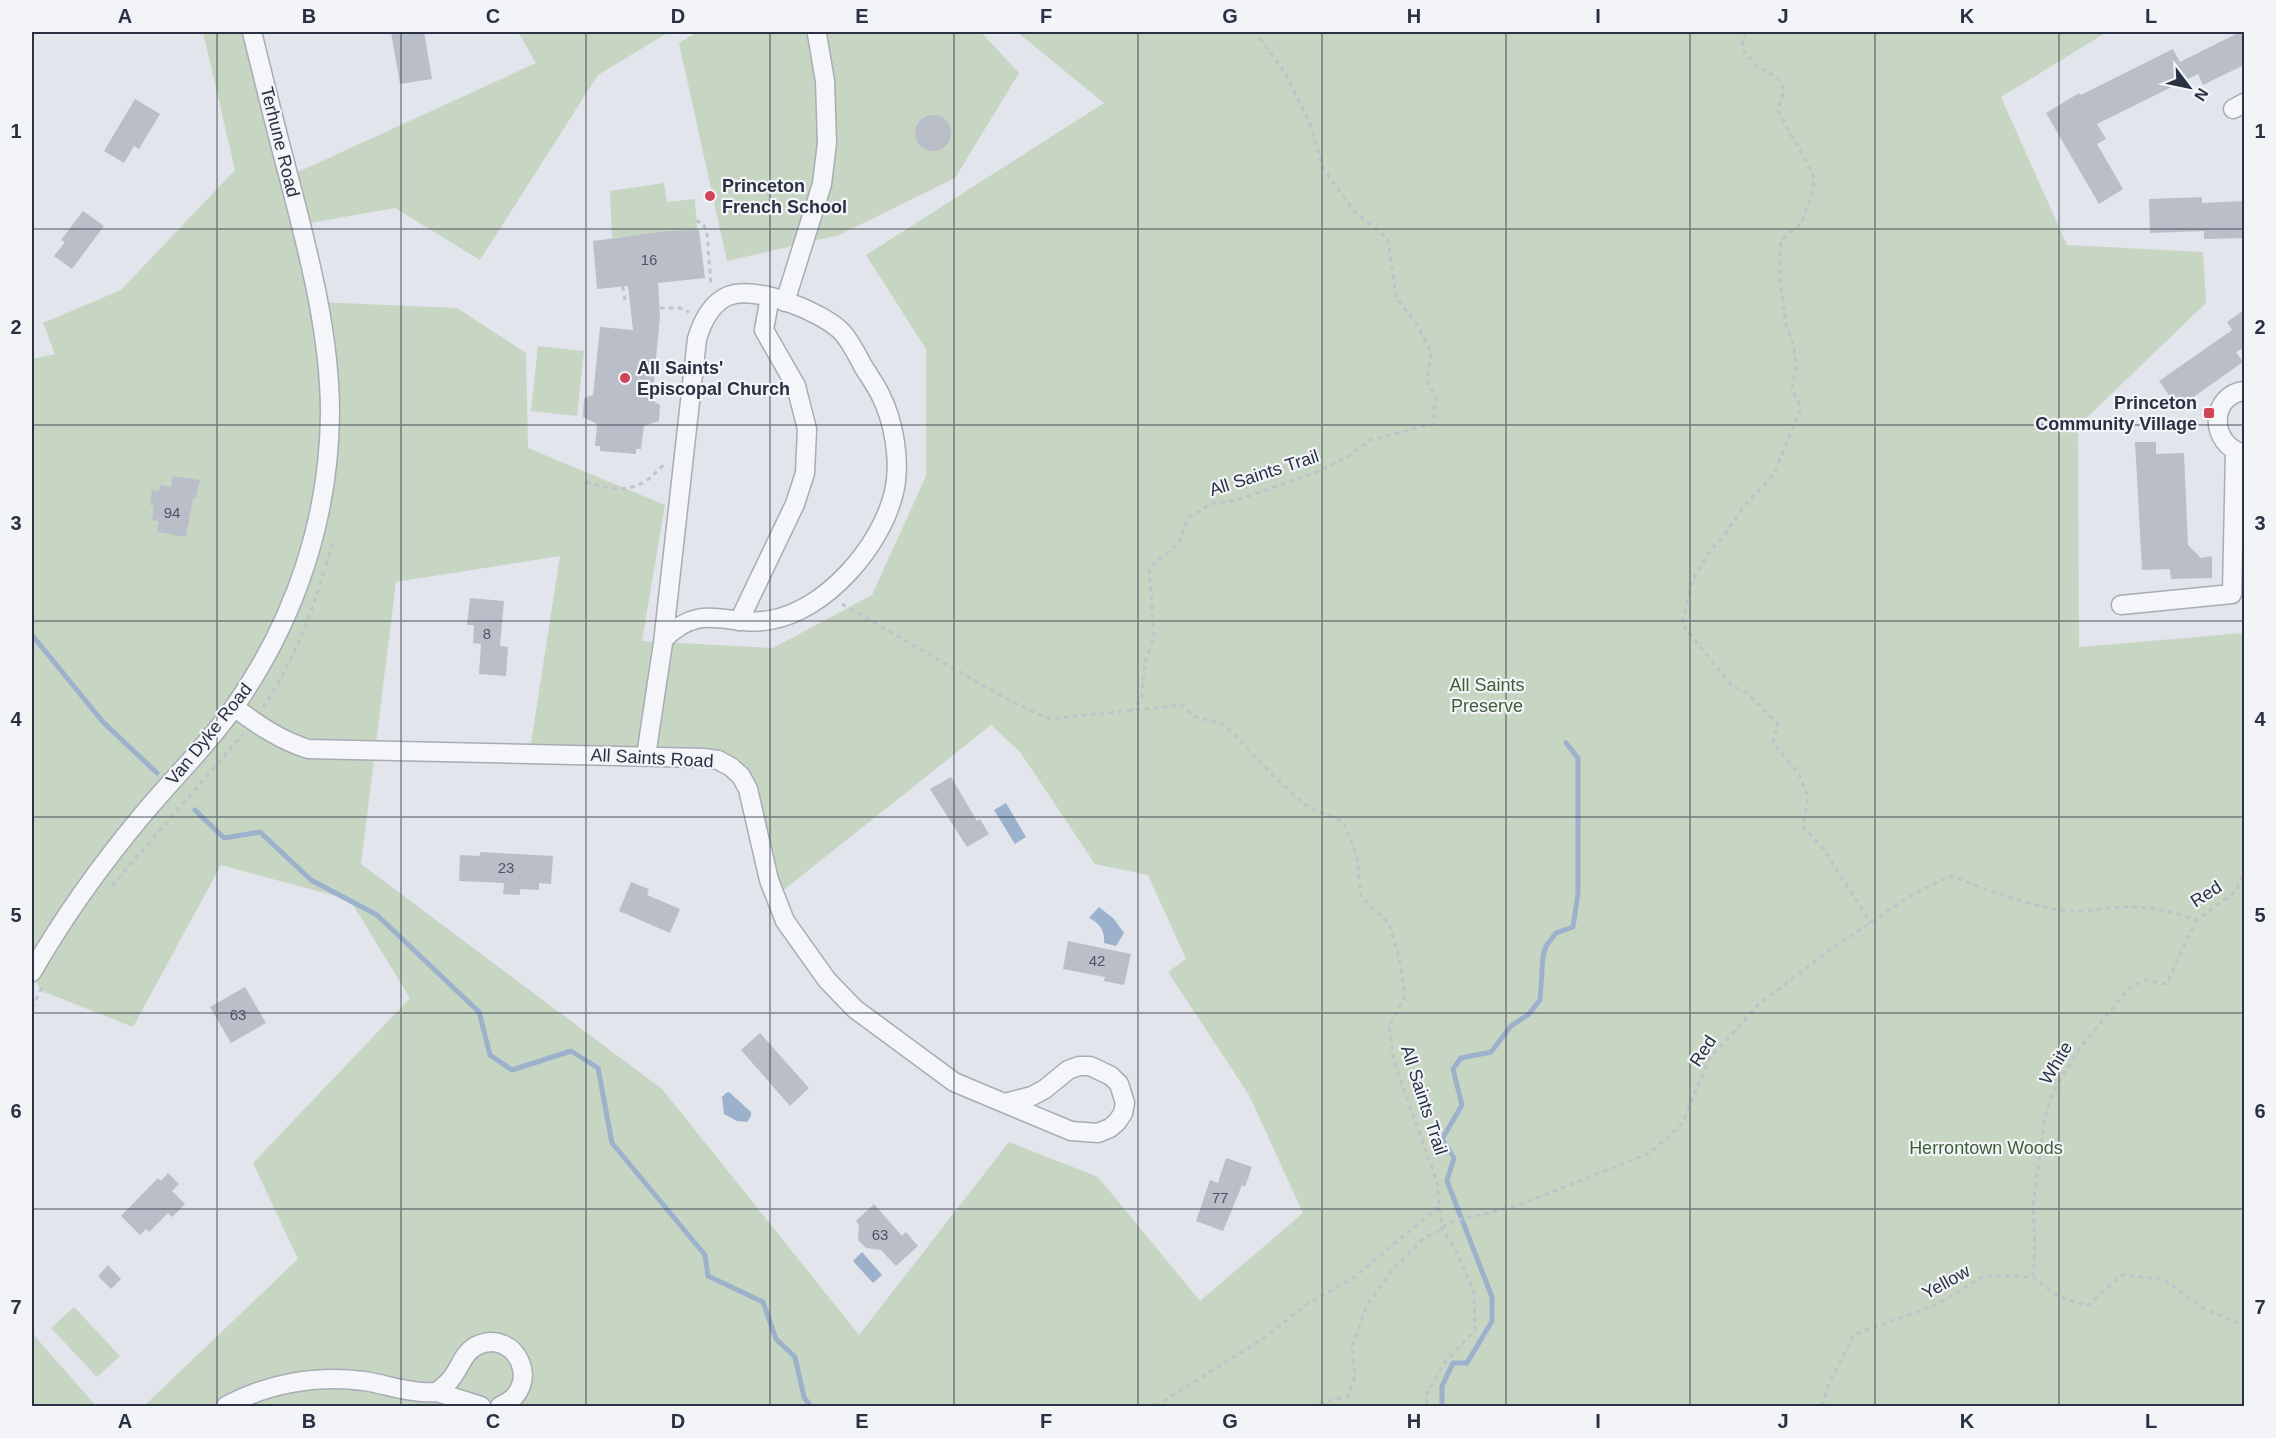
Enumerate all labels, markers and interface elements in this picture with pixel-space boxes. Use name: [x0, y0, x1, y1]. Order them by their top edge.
text: A: [118, 5, 132, 27]
text: B: [302, 5, 316, 27]
text: C: [486, 5, 500, 27]
text: D: [671, 5, 685, 27]
text: E: [855, 5, 869, 27]
text: F: [1040, 5, 1052, 27]
text: G: [1222, 5, 1238, 27]
text: H: [1407, 5, 1421, 27]
text: I: [1595, 5, 1601, 27]
text: J: [1777, 5, 1789, 27]
text: K: [1960, 5, 1975, 27]
text: L: [2145, 5, 2157, 27]
north arrow: [2159, 57, 2219, 117]
street label: Terhune Road: [257, 85, 303, 199]
text: N: [2191, 85, 2212, 104]
text: 1: [10, 120, 22, 142]
text: 1: [2254, 120, 2266, 142]
place label: Princeton French School: [722, 176, 847, 217]
marker: Princeton French School: [703, 189, 717, 203]
house number: 16: [641, 251, 657, 268]
text: 2: [10, 316, 22, 338]
text: 2: [2254, 316, 2266, 338]
place label: All Saints' Episcopal Church: [637, 358, 790, 399]
marker: All Saints' Episcopal Church: [618, 371, 632, 385]
place label: Princeton Community Village: [2035, 393, 2197, 434]
marker: Princeton Community Village: [2202, 406, 2216, 420]
street label: All Saints Trail: [1207, 446, 1321, 500]
house number: 94: [164, 504, 180, 521]
text: 3: [10, 512, 22, 534]
text: 3: [2254, 512, 2266, 534]
house number: 8: [483, 625, 491, 642]
park label: All Saints Preserve: [1449, 675, 1525, 716]
street label: Van Dyke Road: [162, 679, 256, 789]
text: 4: [10, 708, 22, 730]
text: 4: [2254, 708, 2266, 730]
street label: All Saints Road: [590, 745, 714, 771]
house number: 23: [498, 859, 514, 876]
street label: Red: [2187, 877, 2225, 911]
text: 5: [10, 904, 22, 926]
text: 5: [2254, 904, 2266, 926]
house number: 42: [1089, 952, 1105, 969]
house number: 63: [230, 1006, 246, 1023]
street label: Red: [1686, 1032, 1720, 1070]
street label: White: [2036, 1038, 2076, 1088]
street label: All Saints Trail: [1397, 1043, 1451, 1157]
text: 6: [10, 1100, 22, 1122]
text: 6: [2254, 1100, 2266, 1122]
park label: Herrontown Woods: [1909, 1138, 2063, 1158]
house number: 77: [1212, 1189, 1228, 1206]
house number: 63: [872, 1226, 888, 1243]
street label: Yellow: [1919, 1260, 1974, 1303]
text: 7: [10, 1296, 22, 1318]
text: 7: [2254, 1296, 2266, 1318]
text: A: [118, 1410, 132, 1432]
text: B: [302, 1410, 316, 1432]
text: C: [486, 1410, 500, 1432]
text: D: [671, 1410, 685, 1432]
text: E: [855, 1410, 869, 1432]
text: F: [1040, 1410, 1052, 1432]
text: G: [1222, 1410, 1238, 1432]
text: H: [1407, 1410, 1421, 1432]
text: I: [1595, 1410, 1601, 1432]
text: J: [1777, 1410, 1789, 1432]
text: K: [1960, 1410, 1975, 1432]
text: L: [2145, 1410, 2157, 1432]

